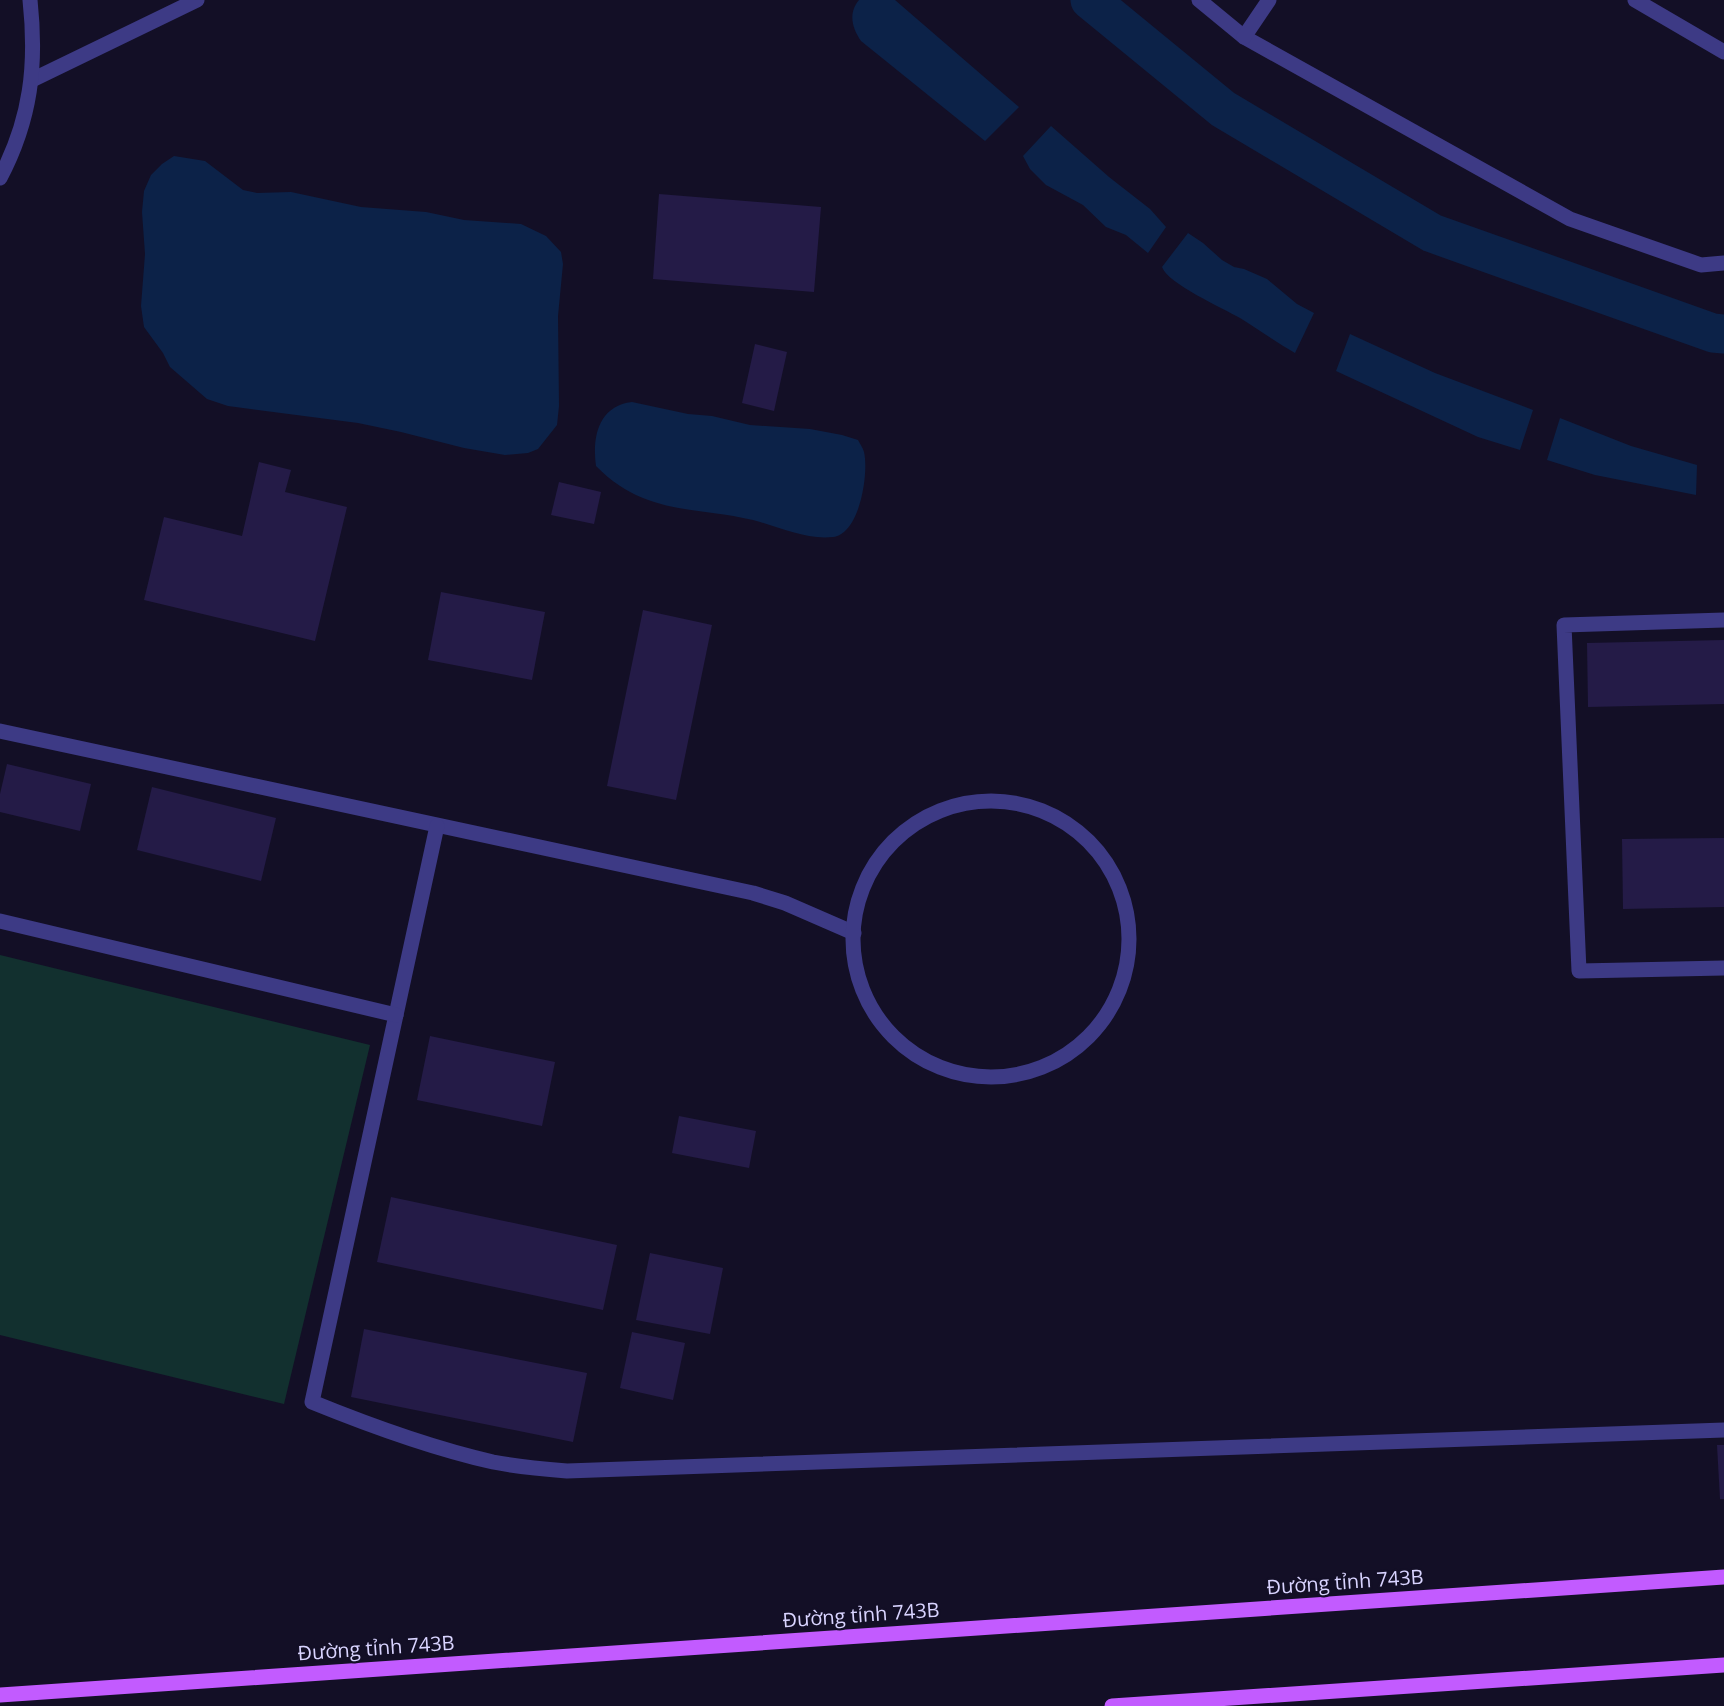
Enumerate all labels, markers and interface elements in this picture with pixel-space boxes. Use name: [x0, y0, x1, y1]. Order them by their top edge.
street label: Đường tỉnh 743B: [1265, 1563, 1424, 1600]
street label: Đường tỉnh 743B: [781, 1596, 940, 1633]
street label: Đường tỉnh 743B: [296, 1629, 455, 1666]

